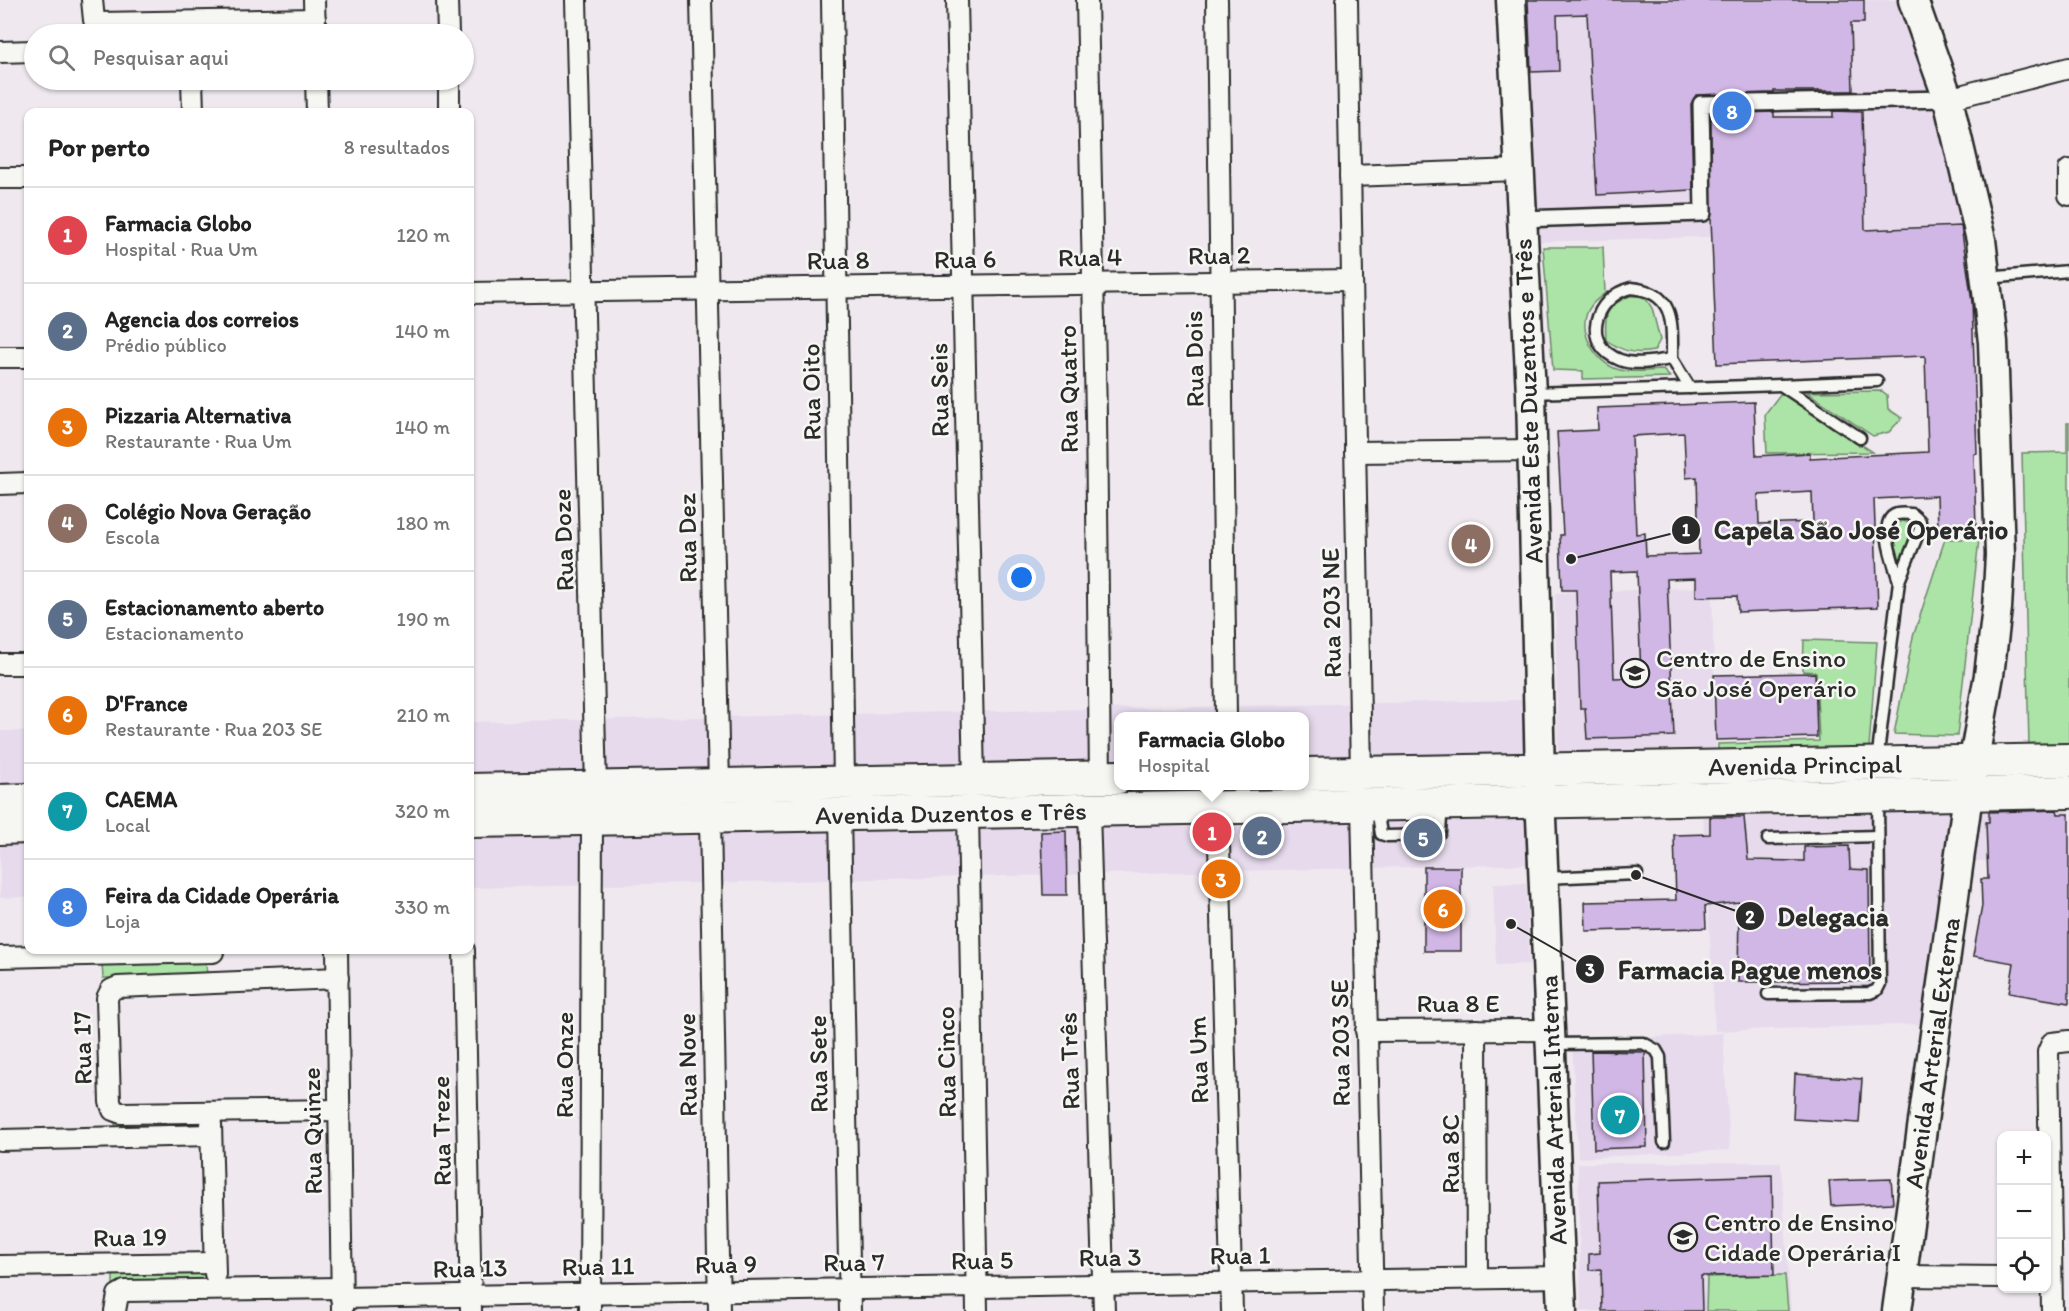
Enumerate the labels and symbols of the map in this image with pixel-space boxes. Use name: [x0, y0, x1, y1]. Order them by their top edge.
pin: 8: [1712, 88, 1752, 134]
street label: Rua 2: [1188, 238, 1251, 272]
street label: Avenida Este Duzentos e Três: [1506, 238, 1550, 564]
street label: Rua 4: [1058, 240, 1123, 274]
street label: Rua 6: [933, 242, 997, 276]
street label: Rua 8: [806, 243, 870, 277]
street label: Rua Dois: [1177, 310, 1211, 408]
street label: Rua Quatro: [1051, 325, 1085, 453]
street label: Rua Oito: [794, 343, 828, 441]
street label: Rua Seis: [922, 343, 956, 437]
street label: Rua Doze: [545, 488, 581, 592]
street label: Rua Dez: [670, 493, 704, 583]
callout: Capela São José Operário: [1671, 507, 2020, 552]
text: Capela São José Operário: [1714, 513, 2009, 546]
text: 1: [1682, 519, 1691, 541]
pin: 4: [1452, 522, 1490, 566]
street label: Rua 203 NE: [1314, 548, 1348, 678]
your location: [1007, 563, 1036, 592]
place label: Centro de Ensino São José Operário: [1656, 642, 1857, 704]
school or university icon: Centro de Ensino São José Operário: [1619, 657, 1651, 689]
street label: Avenida Principal: [1708, 747, 1902, 783]
street label: Avenida Duzentos e Três: [815, 795, 1087, 831]
pin: 1: [1192, 810, 1232, 854]
pin: 2: [1242, 814, 1282, 858]
pin: 5: [1404, 816, 1442, 860]
pin: 3: [1202, 856, 1240, 902]
pin: 6: [1424, 886, 1462, 932]
callout: Delegacia: [1735, 894, 1901, 939]
text: Delegacia: [1777, 900, 1890, 933]
text: 2: [1745, 906, 1755, 928]
street label: Avenida Arterial Externa: [1897, 915, 1967, 1191]
callout: Farmacia Pague menos: [1575, 947, 1894, 992]
text: Farmacia Pague menos: [1618, 953, 1882, 986]
text: 3: [1585, 959, 1595, 981]
street label: Avenida Arterial Interna: [1532, 974, 1574, 1246]
street label: Rua 203 SE: [1323, 979, 1357, 1107]
street label: Rua 8 E: [1416, 987, 1500, 1019]
street label: Rua Cinco: [929, 1006, 963, 1118]
street label: Rua 17: [65, 1011, 99, 1085]
street label: Rua Onze: [548, 1012, 580, 1118]
street label: Rua Três: [1051, 1012, 1087, 1110]
street label: Rua Nove: [670, 1013, 704, 1117]
street label: Rua Sete: [801, 1015, 835, 1113]
street label: Rua Um: [1180, 1015, 1216, 1104]
street label: Rua Quinze: [295, 1067, 329, 1195]
street label: Rua Treze: [424, 1076, 458, 1186]
pin: 7: [1600, 1092, 1640, 1138]
street label: Rua 8C: [1434, 1114, 1466, 1194]
place label: Centro de Ensino Cidade Operária I: [1704, 1206, 1901, 1268]
street label: Rua 19: [93, 1220, 167, 1254]
school or university icon: Centro de Ensino Cidade Operária I: [1667, 1221, 1699, 1253]
street label: Rua 1: [1209, 1238, 1271, 1272]
street label: Rua 3: [1078, 1240, 1142, 1274]
street label: Rua 5: [951, 1243, 1013, 1277]
street label: Rua 7: [823, 1245, 885, 1279]
street label: Rua 9: [695, 1247, 757, 1281]
street label: Rua 11: [561, 1249, 635, 1283]
street label: Rua 13: [432, 1251, 508, 1285]

